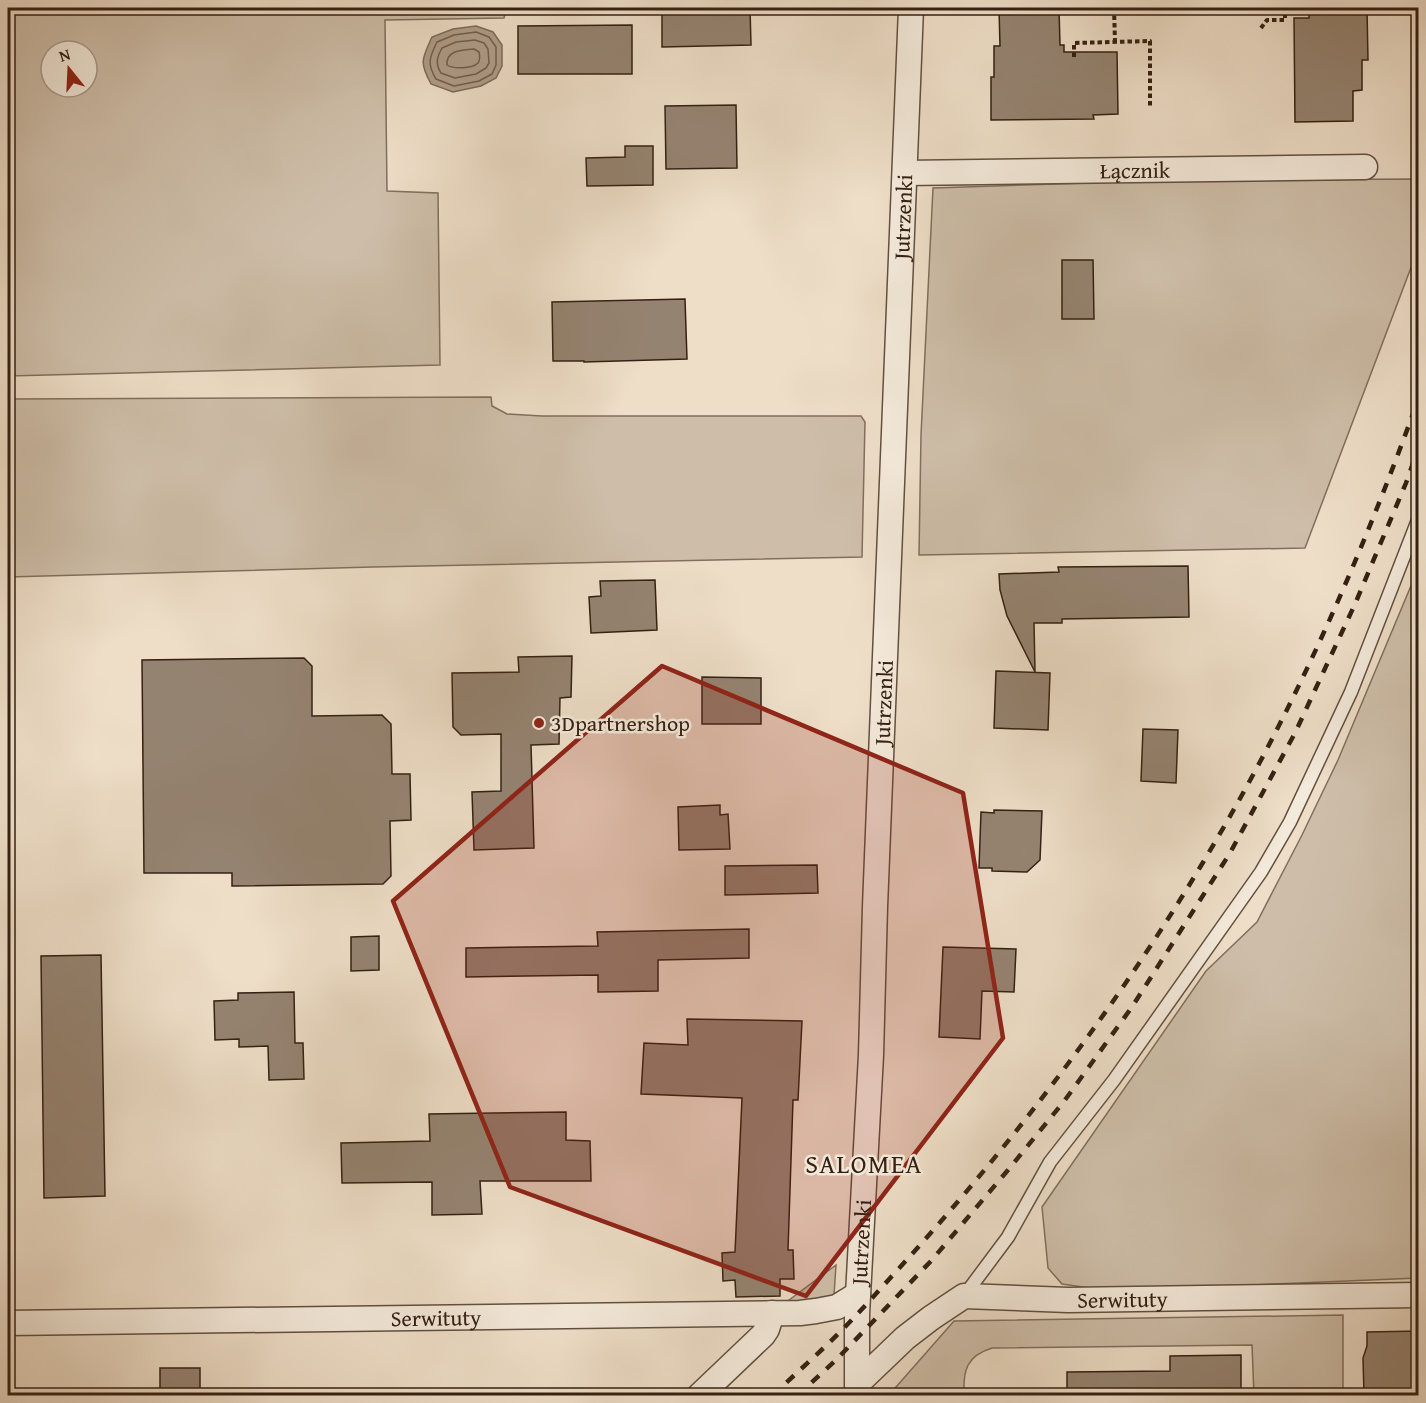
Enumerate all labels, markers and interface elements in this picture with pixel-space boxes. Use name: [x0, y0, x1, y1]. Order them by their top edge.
north arrow: [39, 39, 99, 99]
text: N: [56, 42, 73, 68]
street label: Łącznik: [1100, 154, 1171, 186]
street label: Jutrzenki: [885, 174, 920, 263]
street label: Jutrzenki: [865, 659, 901, 749]
place label: 3Dpartnershop: [551, 707, 690, 739]
marker: 3Dpartnershop: [532, 716, 546, 730]
district label: SALOMEA: [805, 1144, 923, 1183]
street label: Jutrzenki: [842, 1199, 879, 1289]
street label: Serwituty: [1077, 1283, 1168, 1316]
street label: Serwituty: [391, 1301, 481, 1334]

